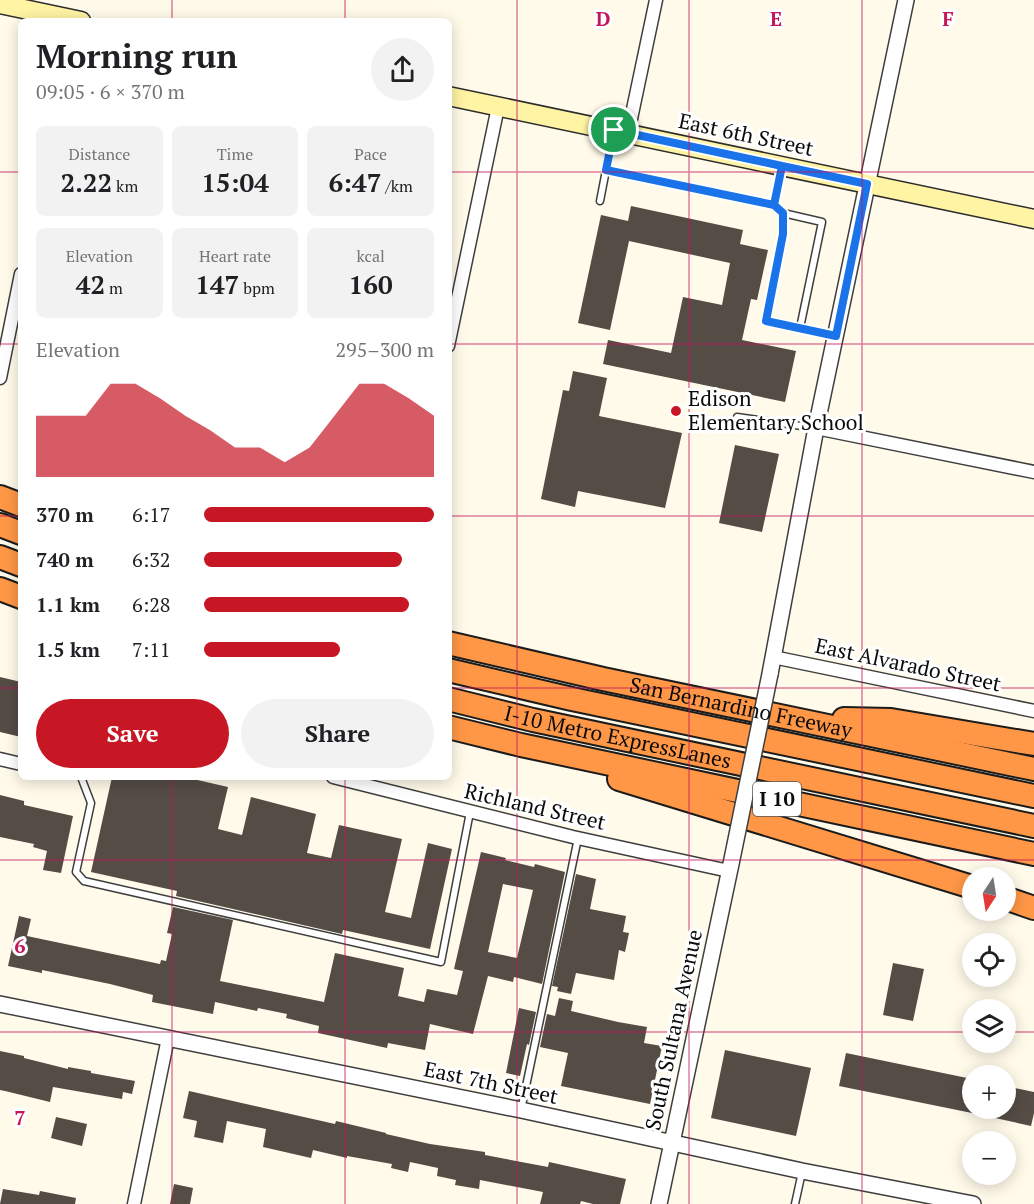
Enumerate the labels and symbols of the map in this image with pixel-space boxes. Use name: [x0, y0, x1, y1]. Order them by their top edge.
text: D: [596, 5, 610, 32]
text: E: [770, 5, 782, 32]
text: F: [942, 5, 954, 32]
pin: [588, 104, 639, 155]
street label: East 6th Street: [676, 106, 816, 162]
place label: Edison Elementary School: [688, 384, 864, 436]
marker: Edison Elementary School: [669, 404, 683, 418]
street label: East Alvarado Street: [813, 631, 1004, 697]
street label: San Bernardino Freeway: [627, 670, 855, 744]
street label: I-10 Metro ExpressLanes: [501, 698, 734, 775]
street label: Richland Street: [462, 776, 609, 836]
road number: I 10: [753, 782, 801, 816]
north arrow: [962, 867, 1016, 921]
street label: South Sultana Avenue: [638, 927, 708, 1133]
text: 6: [14, 932, 26, 959]
street label: East 7th Street: [422, 1054, 561, 1110]
text: 7: [14, 1104, 26, 1131]

